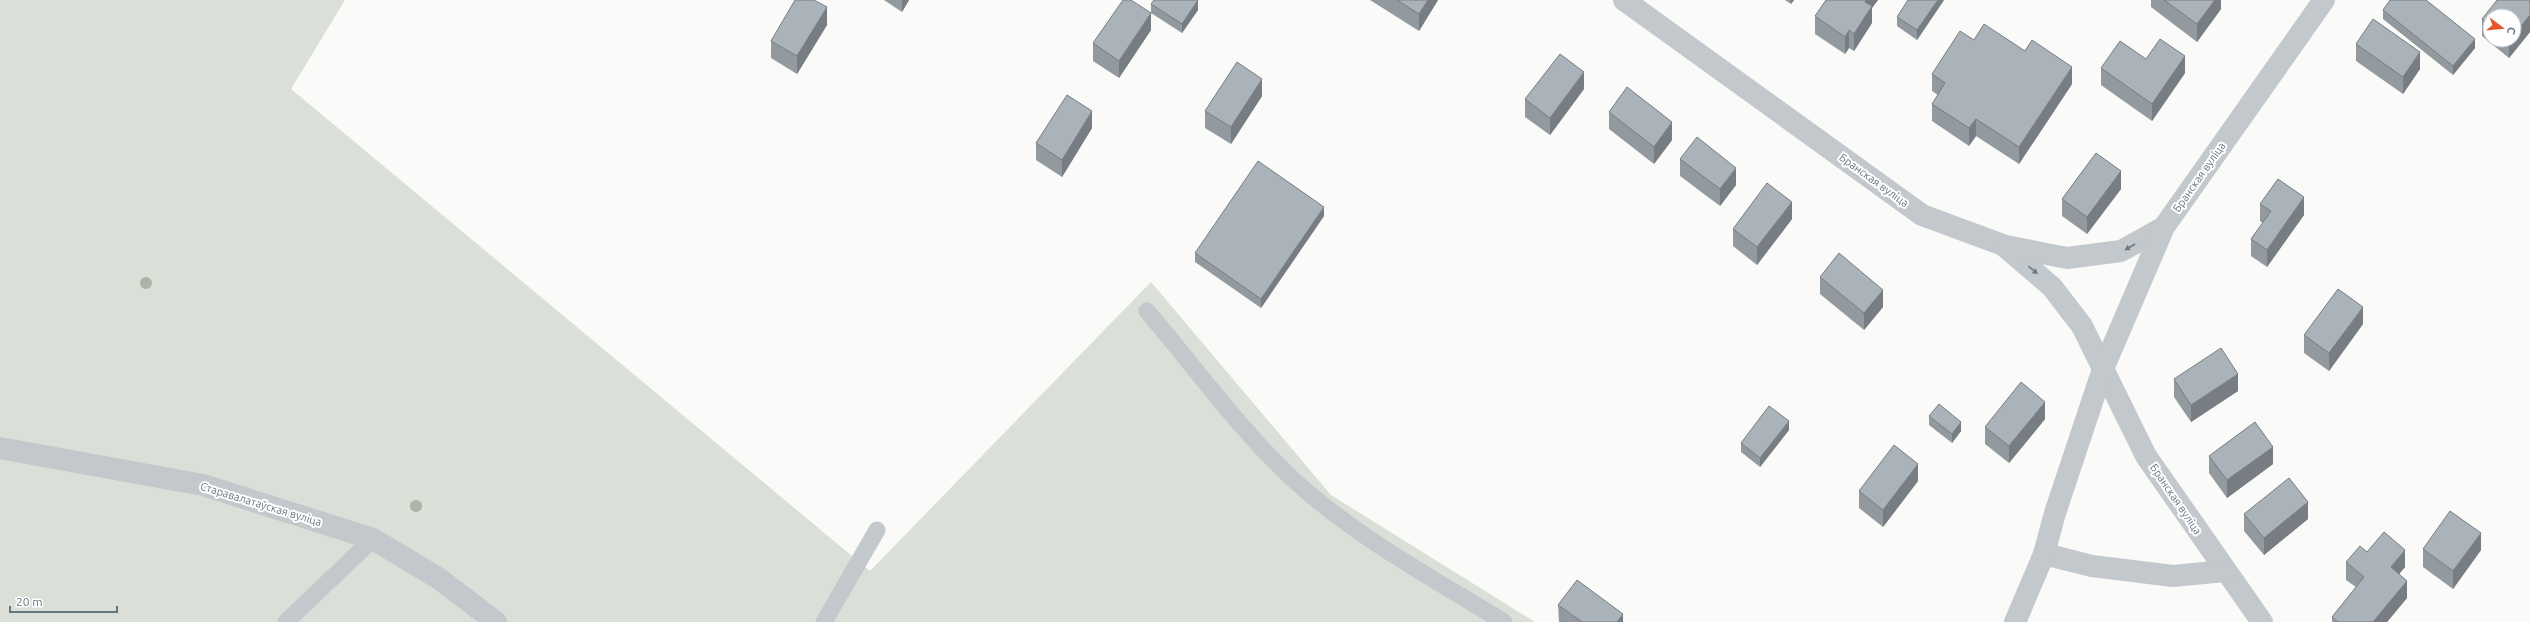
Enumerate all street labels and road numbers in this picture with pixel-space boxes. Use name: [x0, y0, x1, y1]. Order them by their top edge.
street label: Бранская вуліца: [2170, 140, 2228, 214]
street label: Бранская вуліца: [1837, 151, 1911, 209]
street label: Бранская вуліца: [2148, 461, 2204, 537]
street label: Старавалатаўская вуліца: [199, 480, 323, 528]

